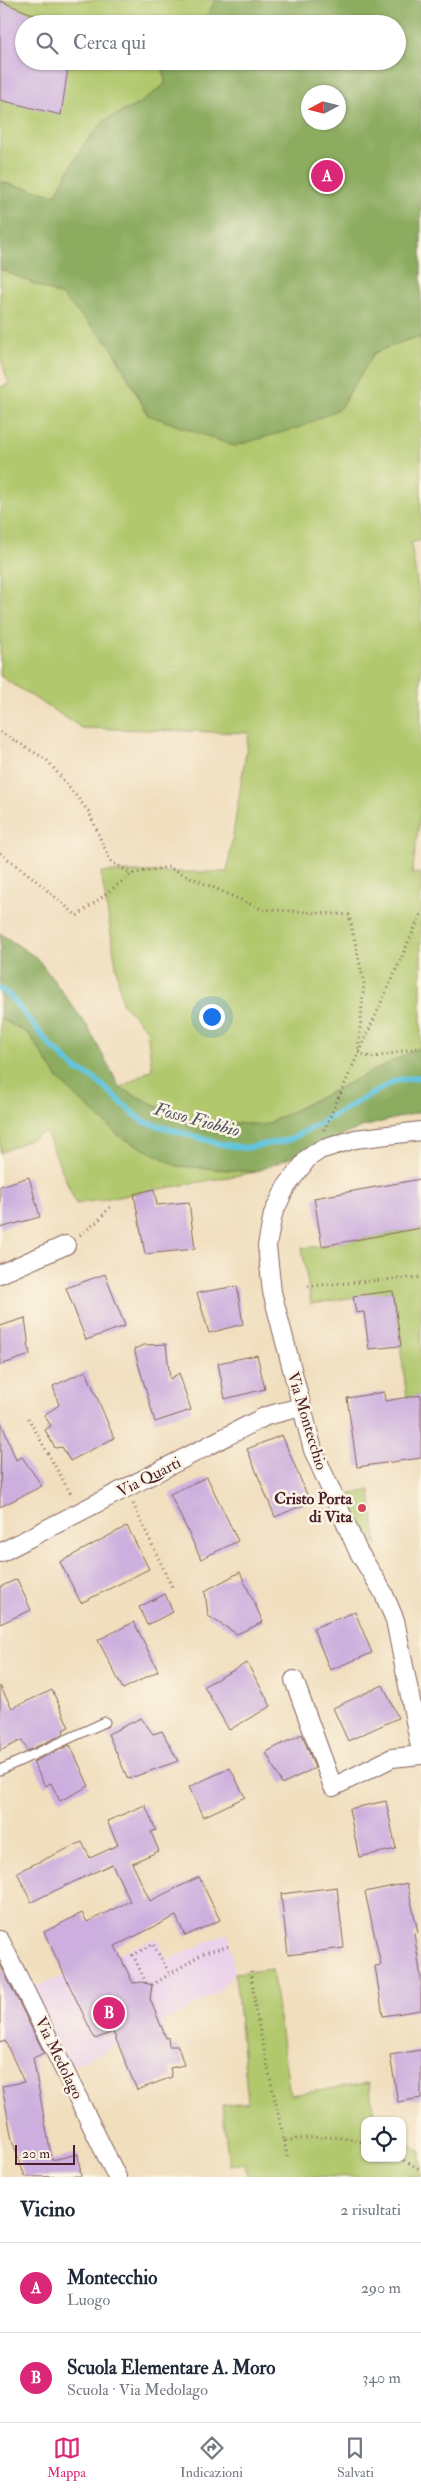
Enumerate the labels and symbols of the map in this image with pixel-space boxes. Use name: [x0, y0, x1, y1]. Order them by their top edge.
north arrow: [301, 85, 346, 130]
pin: A: [311, 157, 343, 195]
your location: [199, 1004, 225, 1030]
water label: Fosso Fiobbio: [151, 1097, 242, 1142]
street label: Via Montecchio: [283, 1370, 331, 1473]
street label: Via Quarti: [114, 1452, 184, 1502]
place label: Cristo Porta di Vita: [274, 1489, 352, 1527]
marker: Cristo Porta di Vita: [356, 1502, 368, 1514]
pin: B: [93, 1994, 125, 2032]
street label: Via Medolago: [30, 2014, 88, 2103]
scale bar: [15, 2142, 75, 2165]

